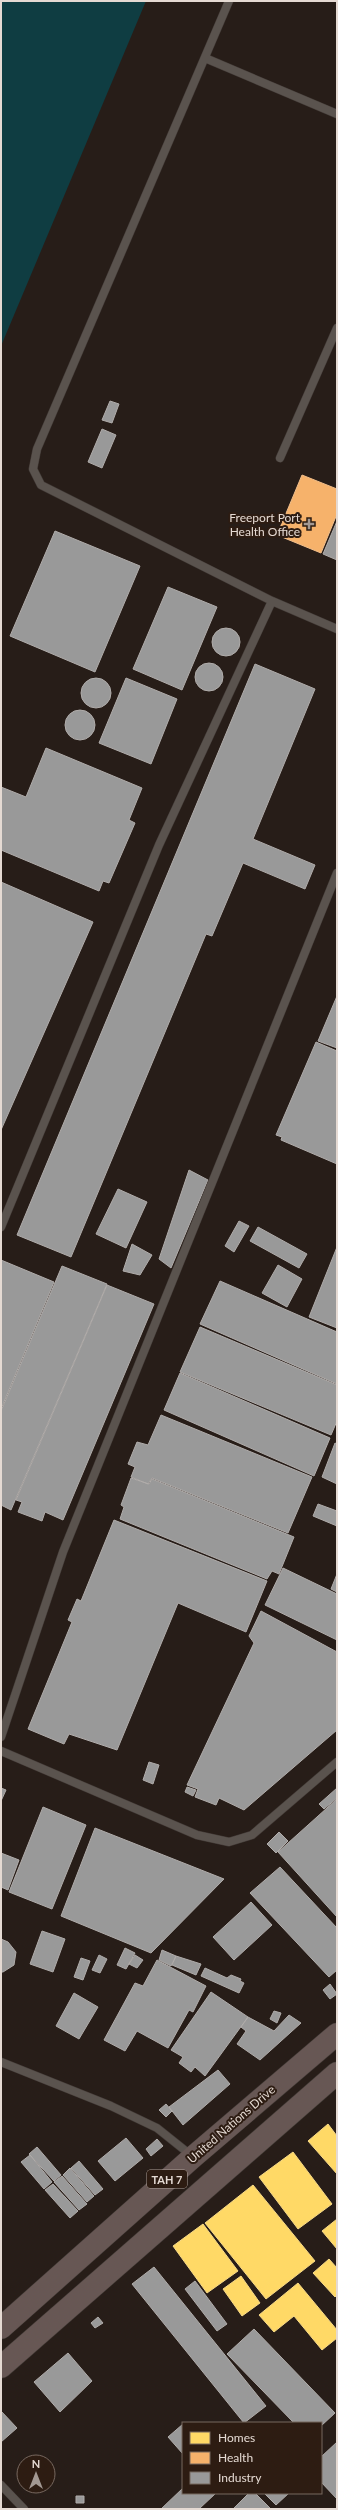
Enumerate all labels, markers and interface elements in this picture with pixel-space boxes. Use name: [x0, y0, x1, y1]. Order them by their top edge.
place label: Freeport Port Health Office: [229, 510, 301, 539]
marker: Freeport Port Health Office: [303, 518, 315, 530]
street label: United Nations Drive: [184, 2082, 278, 2166]
road number: TAH 7: [147, 2170, 187, 2188]
legend: [182, 2422, 322, 2494]
text: Homes: [218, 2430, 255, 2445]
text: Health: [218, 2450, 253, 2465]
north arrow: [16, 2454, 56, 2494]
text: N: [32, 2457, 40, 2470]
text: Industry: [218, 2470, 262, 2485]

